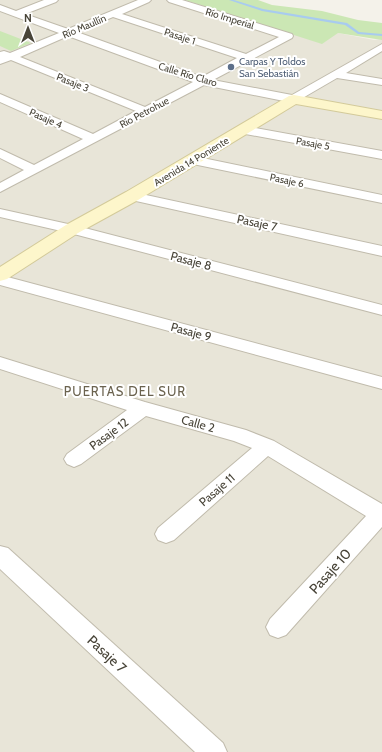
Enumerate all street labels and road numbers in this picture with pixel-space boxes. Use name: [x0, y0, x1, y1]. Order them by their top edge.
street label: Río Imperial: [204, 5, 256, 32]
street label: Río Maullín: [60, 11, 108, 42]
street label: Pasaje 1: [163, 25, 197, 48]
street label: Calle Río Claro: [157, 59, 219, 90]
street label: Pasaje 3: [55, 70, 91, 95]
street label: Río Petrohue: [117, 94, 171, 131]
street label: Pasaje 4: [27, 105, 64, 132]
street label: Avenida 14 Poniente: [151, 134, 231, 189]
street label: Pasaje 5: [295, 134, 331, 153]
street label: Pasaje 6: [269, 171, 305, 190]
street label: Pasaje 7: [236, 211, 279, 234]
street label: Pasaje 8: [169, 248, 213, 273]
street label: Pasaje 9: [169, 319, 213, 344]
street label: Calle 2: [180, 412, 216, 435]
street label: Pasaje 12: [86, 414, 131, 453]
street label: Pasaje 11: [196, 470, 238, 509]
street label: Pasaje 10: [305, 544, 355, 597]
street label: Pasaje 7: [84, 631, 130, 677]

